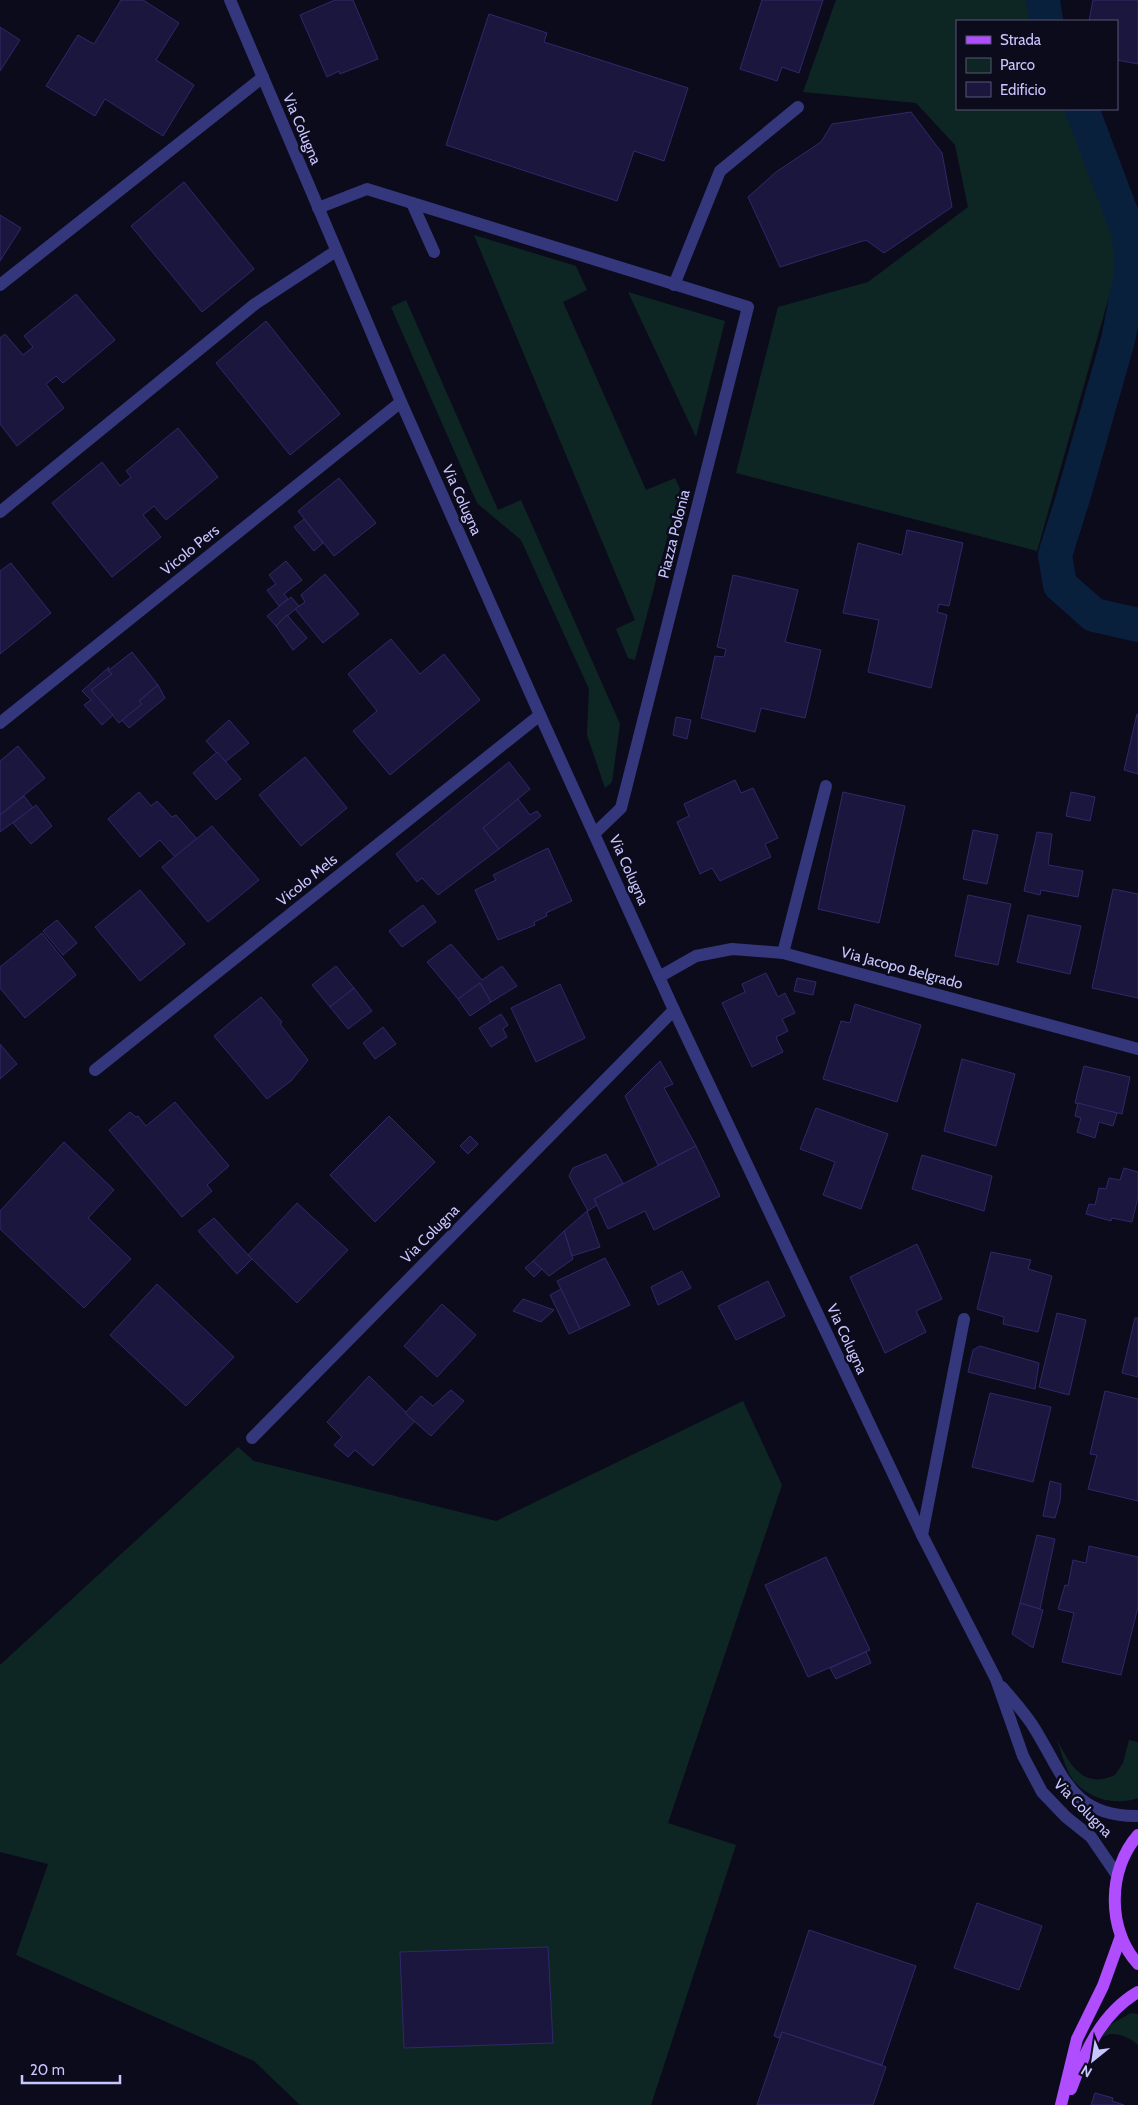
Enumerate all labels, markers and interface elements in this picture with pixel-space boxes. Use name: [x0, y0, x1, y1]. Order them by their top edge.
legend: [956, 20, 1118, 110]
text: Strada: [1000, 31, 1042, 49]
text: Parco: [1000, 56, 1035, 74]
text: Edificio: [1000, 81, 1046, 99]
street label: Via Colugna: [279, 91, 325, 168]
street label: Via Colugna: [438, 462, 486, 539]
street label: Piazza Polonia: [654, 487, 694, 580]
street label: Vicolo Pers: [157, 521, 223, 579]
street label: Via Colugna: [605, 832, 653, 909]
street label: Vicolo Mels: [273, 850, 341, 910]
street label: Via Jacopo Belgrado: [839, 943, 965, 993]
street label: Via Colugna: [397, 1200, 464, 1267]
street label: Via Colugna: [823, 1301, 871, 1378]
street label: Via Colugna: [1050, 1775, 1117, 1842]
north arrow: [1068, 2035, 1118, 2085]
scale bar: [22, 2052, 120, 2084]
text: 20 m: [30, 2061, 65, 2079]
text: N: [1078, 2061, 1095, 2082]

